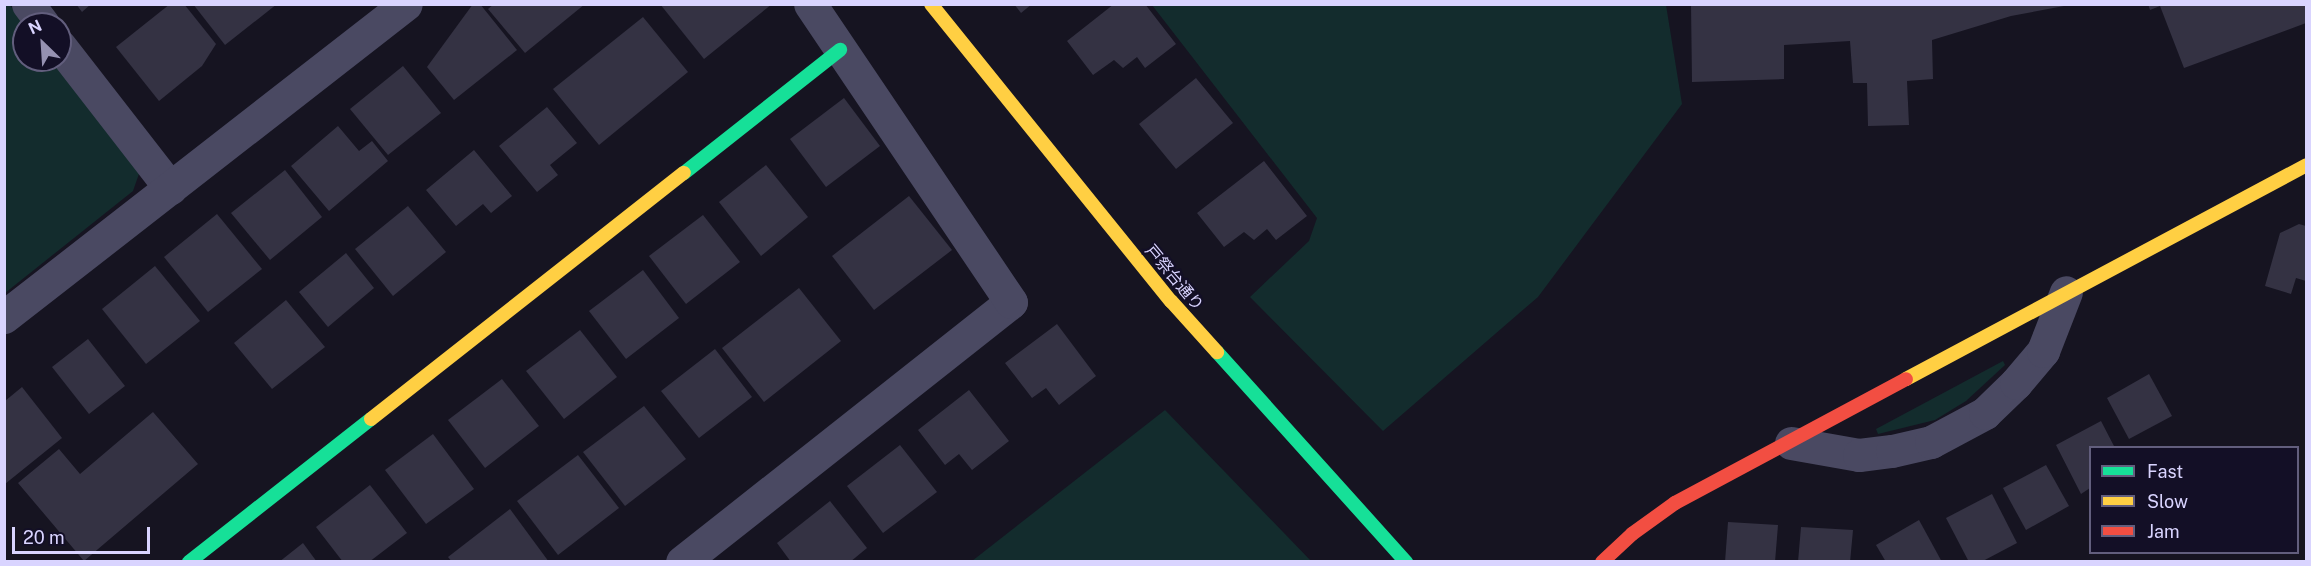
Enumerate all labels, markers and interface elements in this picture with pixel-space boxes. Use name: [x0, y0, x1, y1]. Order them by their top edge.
north arrow: [12, 12, 72, 72]
text: N: [25, 16, 45, 38]
street label: 戸祭台通り: [1141, 241, 1207, 315]
legend: [2089, 446, 2299, 554]
text: Fast: [2147, 461, 2183, 482]
text: Slow: [2147, 491, 2188, 512]
scale bar: [15, 515, 153, 553]
text: Jam: [2147, 521, 2180, 542]
text: 20 m: [23, 527, 65, 548]

